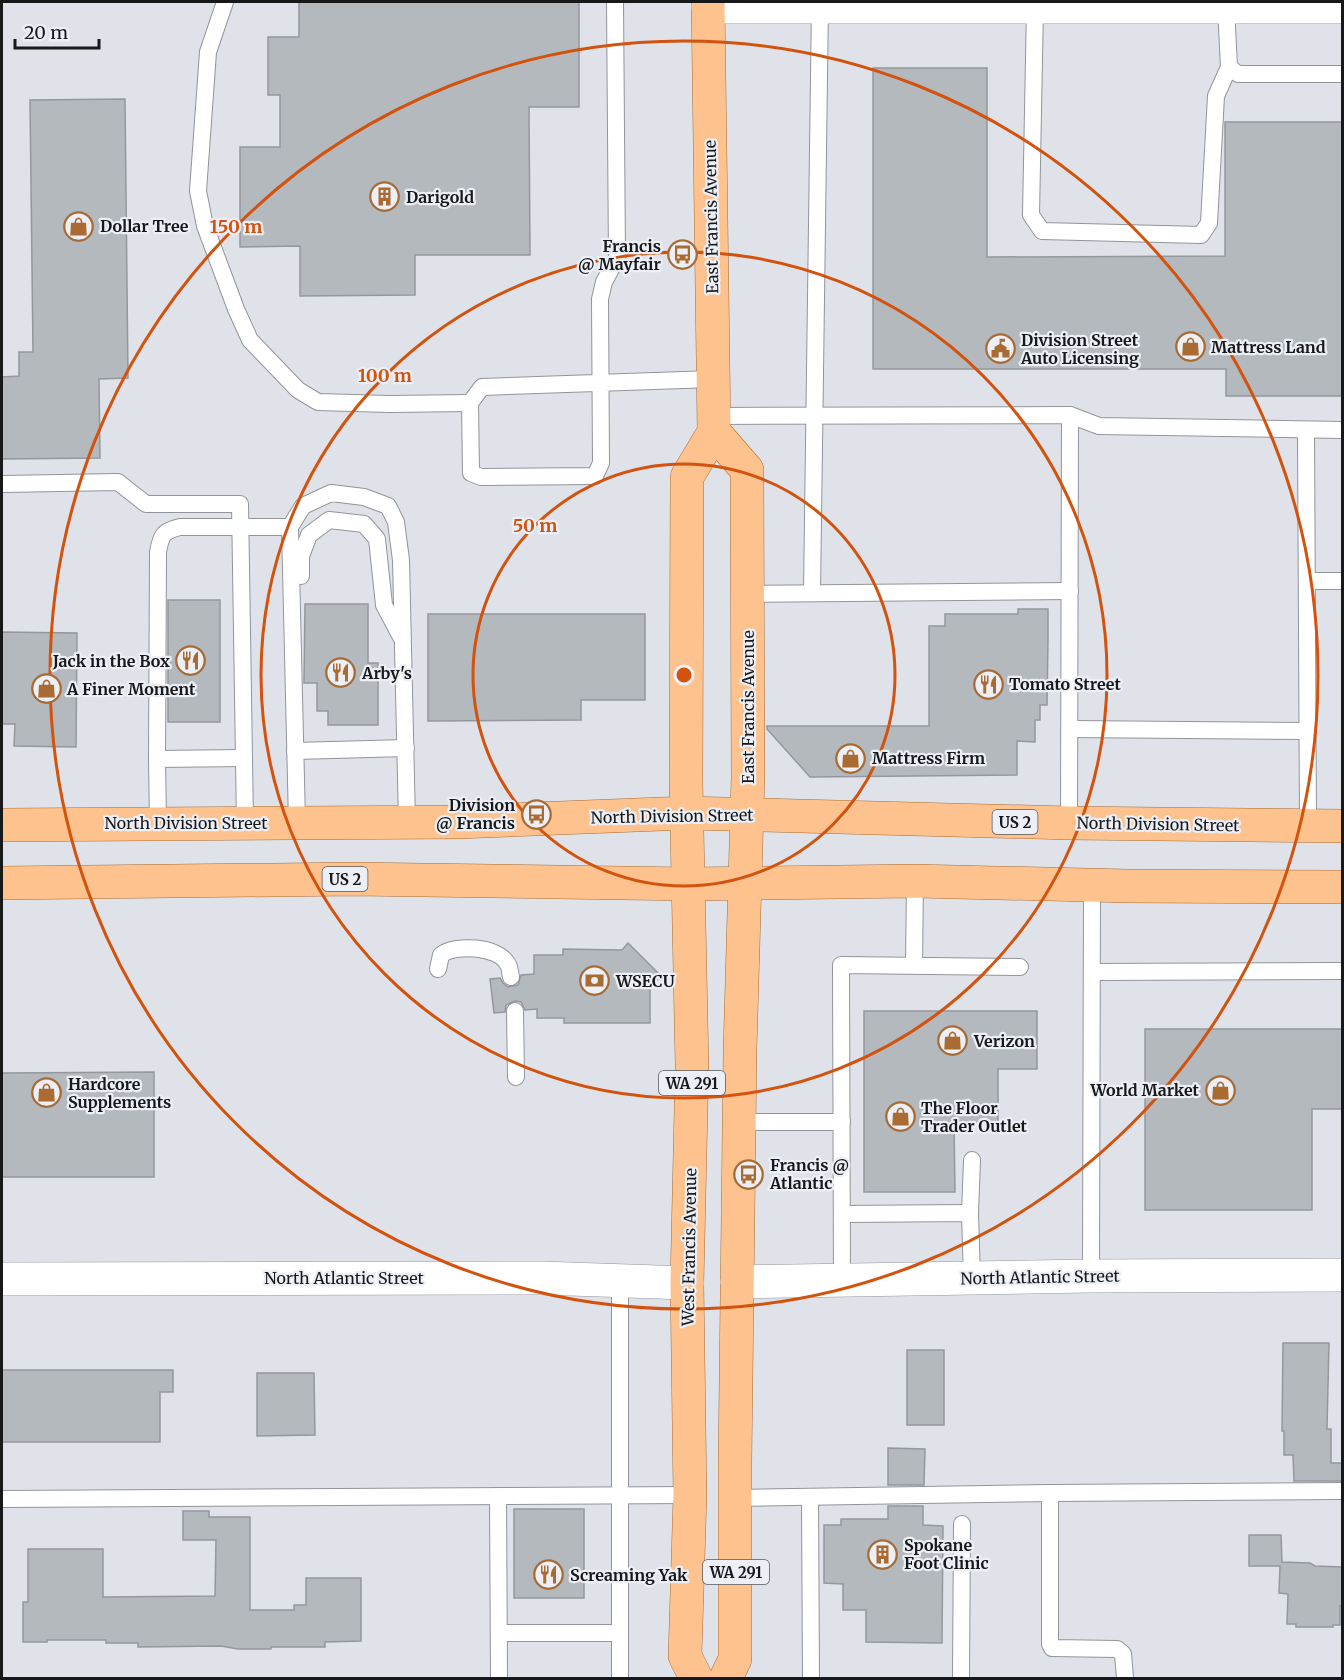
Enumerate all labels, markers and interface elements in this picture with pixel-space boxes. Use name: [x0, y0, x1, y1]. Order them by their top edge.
scale bar: [15, 12, 99, 50]
text: 20 m: [24, 21, 68, 44]
street label: East Francis Avenue: [700, 140, 722, 294]
building icon: Darigold: [369, 181, 401, 213]
place label: Darigold: [406, 187, 474, 207]
shop icon: Dollar Tree: [63, 210, 95, 242]
text: 150 m: [210, 215, 262, 238]
place label: Dollar Tree: [100, 216, 189, 236]
place label: Francis @ Mayfair: [578, 236, 662, 274]
bus stop icon: Francis @ Mayfair: [666, 239, 698, 271]
place label: Division Street Auto Licensing: [1020, 330, 1139, 368]
shop icon: Mattress Land: [1174, 331, 1206, 363]
public building icon: Division Street Auto Licensing: [984, 333, 1016, 365]
place label: Mattress Land: [1211, 337, 1326, 357]
text: 100 m: [358, 364, 412, 387]
text: 50 m: [513, 514, 557, 537]
street label: East Francis Avenue: [738, 630, 758, 784]
restaurant icon: Jack in the Box: [175, 645, 207, 677]
place label: Jack in the Box: [52, 651, 170, 671]
restaurant icon: Arby's: [325, 657, 357, 689]
place label: Arby's: [361, 663, 412, 683]
centre of rings: [674, 665, 694, 685]
restaurant icon: Tomato Street: [972, 668, 1004, 700]
shop icon: A Finer Moment: [30, 673, 62, 705]
place label: Tomato Street: [1009, 674, 1121, 694]
place label: A Finer Moment: [66, 679, 196, 699]
shop icon: Mattress Firm: [835, 742, 867, 774]
place label: Mattress Firm: [872, 748, 985, 768]
place label: Division @ Francis: [436, 795, 515, 833]
bus stop icon: Division @ Francis: [520, 798, 552, 830]
street label: North Division Street: [590, 805, 754, 827]
road number: US 2: [992, 810, 1038, 834]
street label: North Division Street: [105, 813, 268, 833]
street label: North Division Street: [1076, 813, 1240, 835]
road number: US 2: [322, 867, 368, 891]
bank icon: WSECU: [579, 965, 611, 997]
place label: WSECU: [615, 971, 675, 991]
shop icon: Verizon: [937, 1025, 969, 1057]
place label: Verizon: [973, 1031, 1035, 1051]
road number: WA 291: [659, 1071, 725, 1095]
place label: Hardcore Supplements: [68, 1074, 171, 1112]
shop icon: World Market: [1204, 1074, 1236, 1106]
shop icon: Hardcore Supplements: [31, 1077, 63, 1109]
place label: World Market: [1089, 1080, 1200, 1100]
place label: The Floor Trader Outlet: [921, 1098, 1028, 1136]
shop icon: The Floor Trader Outlet: [884, 1101, 916, 1133]
place label: Francis @ Atlantic: [769, 1155, 849, 1193]
bus stop icon: Francis @ Atlantic: [733, 1158, 765, 1190]
street label: West Francis Avenue: [678, 1168, 700, 1327]
street label: North Atlantic Street: [960, 1266, 1121, 1288]
street label: North Atlantic Street: [264, 1268, 424, 1288]
place label: Spokane Foot Clinic: [904, 1535, 989, 1573]
building icon: Spokane Foot Clinic: [867, 1538, 899, 1570]
restaurant icon: Screaming Yak: [533, 1559, 565, 1591]
road number: WA 291: [703, 1560, 769, 1584]
place label: Screaming Yak: [570, 1565, 688, 1585]

